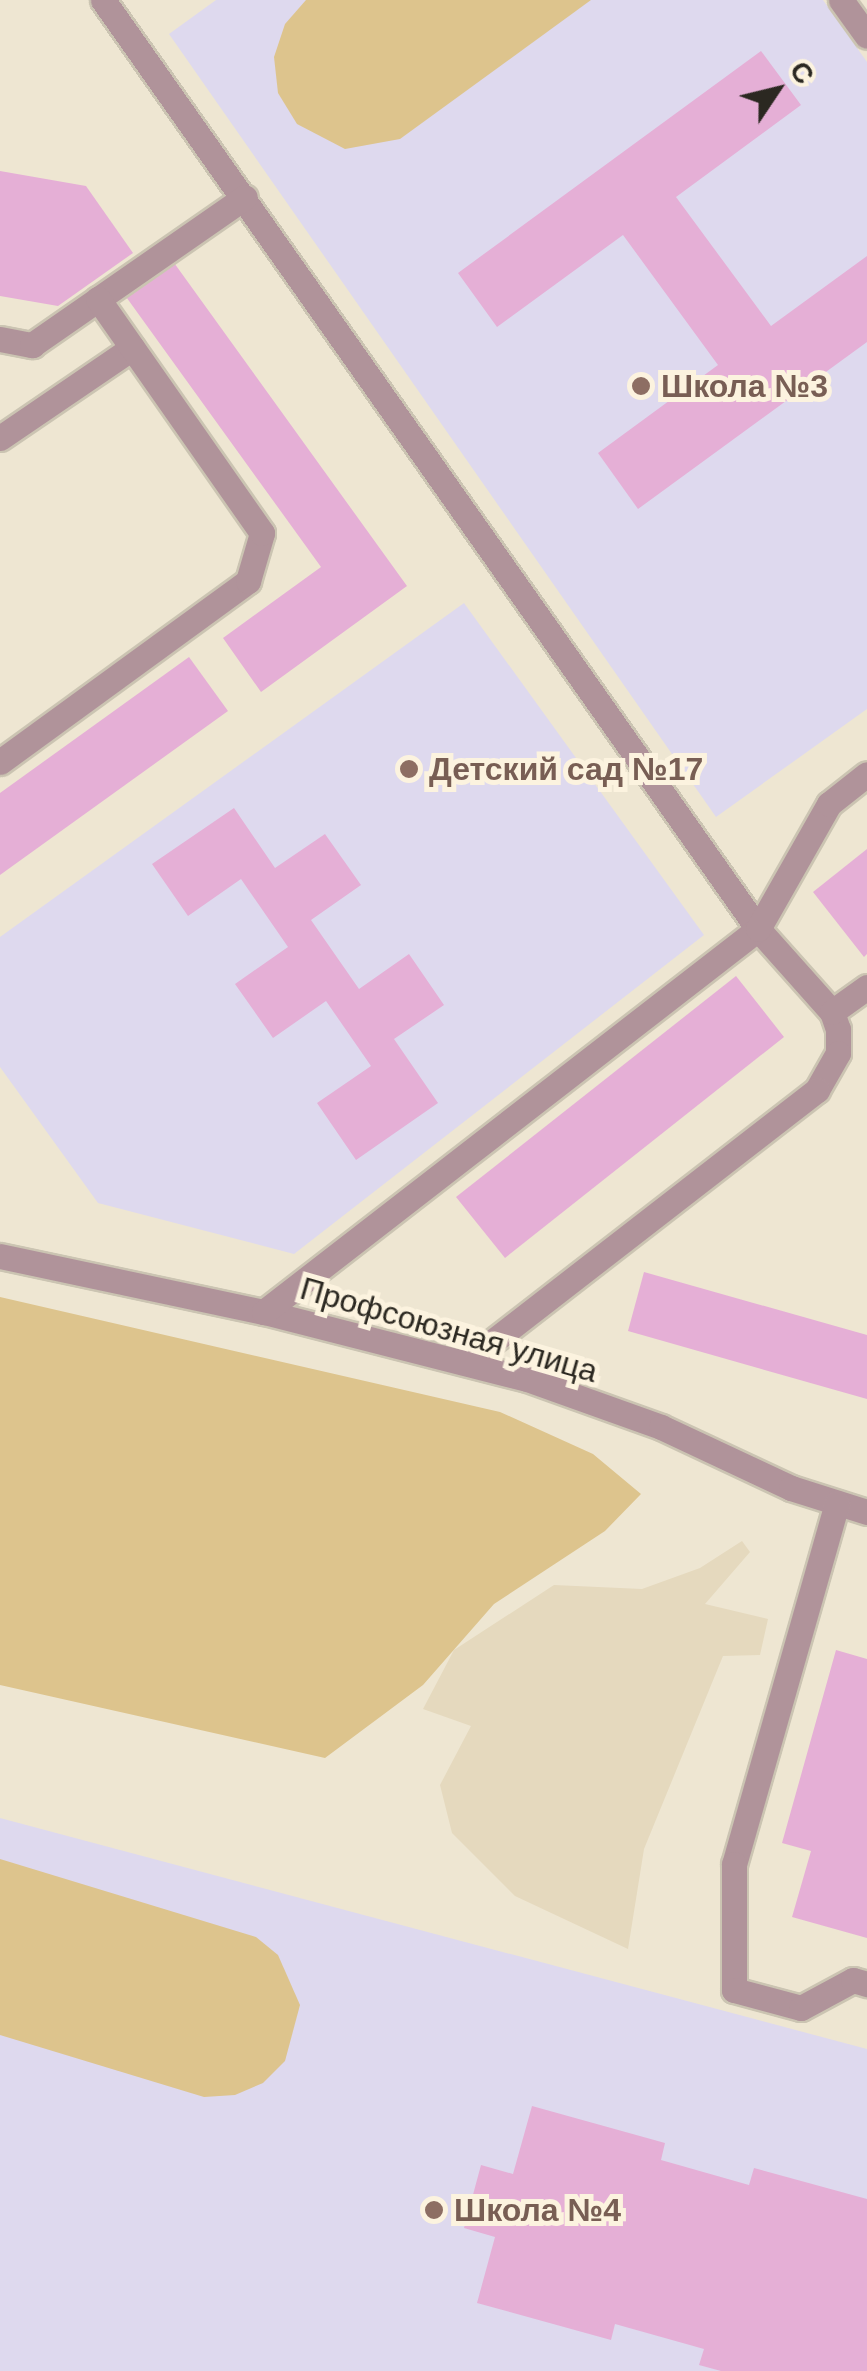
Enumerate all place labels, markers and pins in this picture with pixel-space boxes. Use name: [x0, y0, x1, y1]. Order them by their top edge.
place label: Школа №3: [661, 367, 828, 405]
marker: Школа №3: [630, 375, 652, 397]
place label: Детский сад №17: [429, 750, 703, 788]
marker: Детский сад №17: [398, 758, 420, 780]
place label: Школа №4: [454, 2191, 621, 2229]
marker: Школа №4: [423, 2199, 445, 2221]

